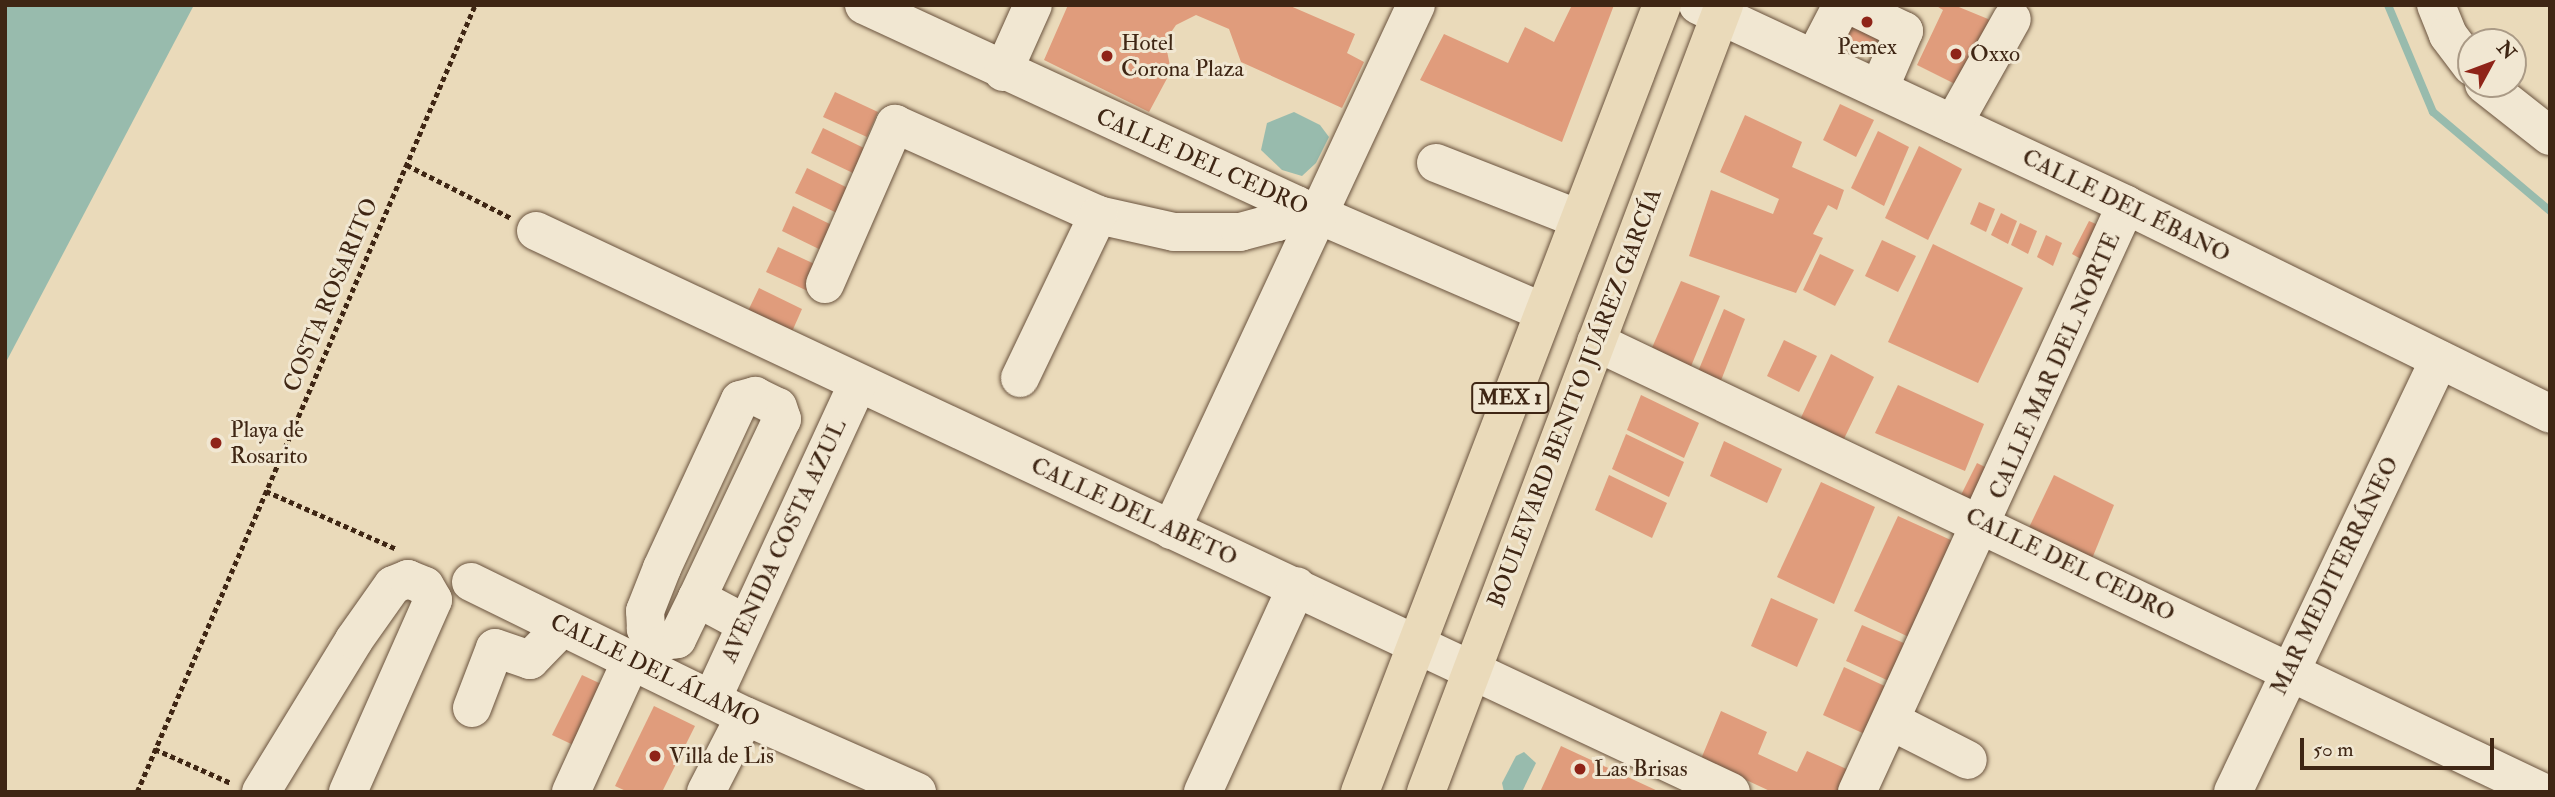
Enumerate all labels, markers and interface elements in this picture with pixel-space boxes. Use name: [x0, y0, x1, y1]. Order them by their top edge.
marker: Pemex: [1859, 14, 1875, 30]
north arrow: [2457, 28, 2527, 98]
place label: Hotel Corona Plaza: [1121, 29, 1244, 83]
place label: Pemex: [1837, 33, 1897, 61]
text: N: [2492, 36, 2521, 65]
place label: Oxxo: [1970, 40, 2020, 68]
marker: Oxxo: [1948, 46, 1964, 62]
marker: Hotel Corona Plaza: [1099, 48, 1115, 64]
street label: CALLE DEL CEDRO: [1092, 103, 1312, 221]
street label: CALLE DEL ÉBANO: [2017, 144, 2235, 268]
street label: BOULEVARD BENITO JUÁREZ GARCÍA: [1482, 185, 1668, 611]
street label: COSTA ROSARITO: [278, 194, 384, 396]
street label: CALLE MAR DEL NORTE: [1984, 228, 2126, 504]
road number: MEX 1: [1470, 380, 1550, 416]
street label: AVENIDA COSTA AZUL: [715, 415, 853, 667]
place label: Playa de Rosarito: [230, 416, 308, 470]
marker: Playa de Rosarito: [208, 435, 224, 451]
street label: CALLE DEL ABETO: [1026, 452, 1242, 572]
street label: MAR MEDITERRÁNEO: [2265, 452, 2405, 700]
street label: CALLE DEL CEDRO: [1961, 502, 2179, 628]
street label: CALLE DEL ÁLAMO: [546, 608, 764, 734]
scale bar: [2303, 724, 2497, 768]
text: 50 m: [2313, 736, 2354, 763]
place label: Villa de Lis: [669, 742, 774, 770]
marker: Villa de Lis: [647, 748, 663, 764]
place label: Las Brisas: [1594, 755, 1688, 783]
marker: Las Brisas: [1572, 761, 1588, 777]

